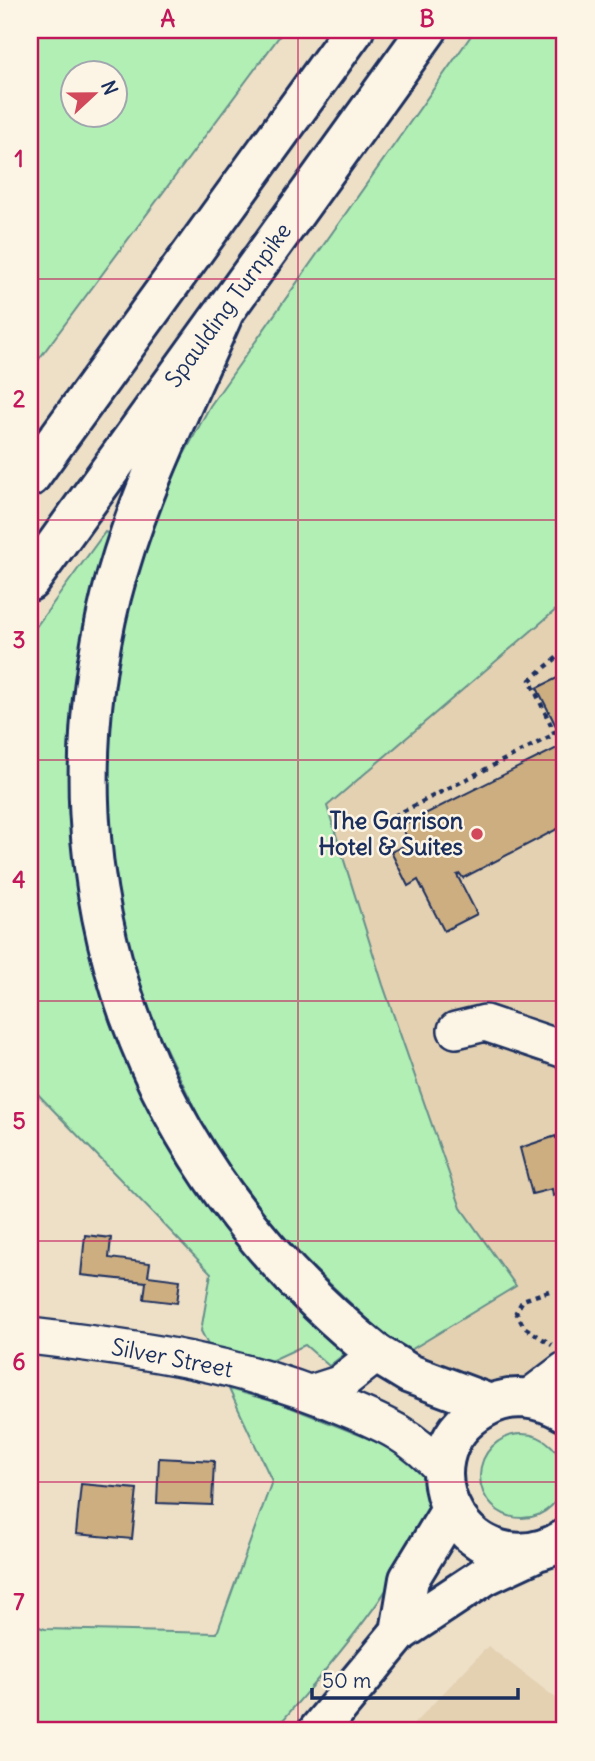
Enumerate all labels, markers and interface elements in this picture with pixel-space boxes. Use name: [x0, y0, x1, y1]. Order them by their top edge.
text: A: [161, 4, 176, 33]
text: B: [419, 4, 435, 33]
north arrow: [60, 60, 130, 130]
text: N: [96, 77, 123, 98]
text: 1: [14, 144, 24, 173]
street label: Spaulding Turnpike: [158, 217, 297, 393]
text: 2: [13, 384, 26, 413]
text: 3: [12, 625, 26, 654]
place label: The Garrison Hotel & Suites: [318, 806, 463, 861]
marker: The Garrison Hotel & Suites: [469, 826, 485, 842]
text: 4: [12, 865, 26, 894]
text: 5: [12, 1106, 26, 1135]
street label: Silver Street: [109, 1332, 235, 1384]
text: 6: [12, 1347, 26, 1376]
text: 7: [13, 1587, 25, 1616]
scale bar: [312, 1656, 518, 1700]
text: 50 m: [322, 1667, 371, 1694]

